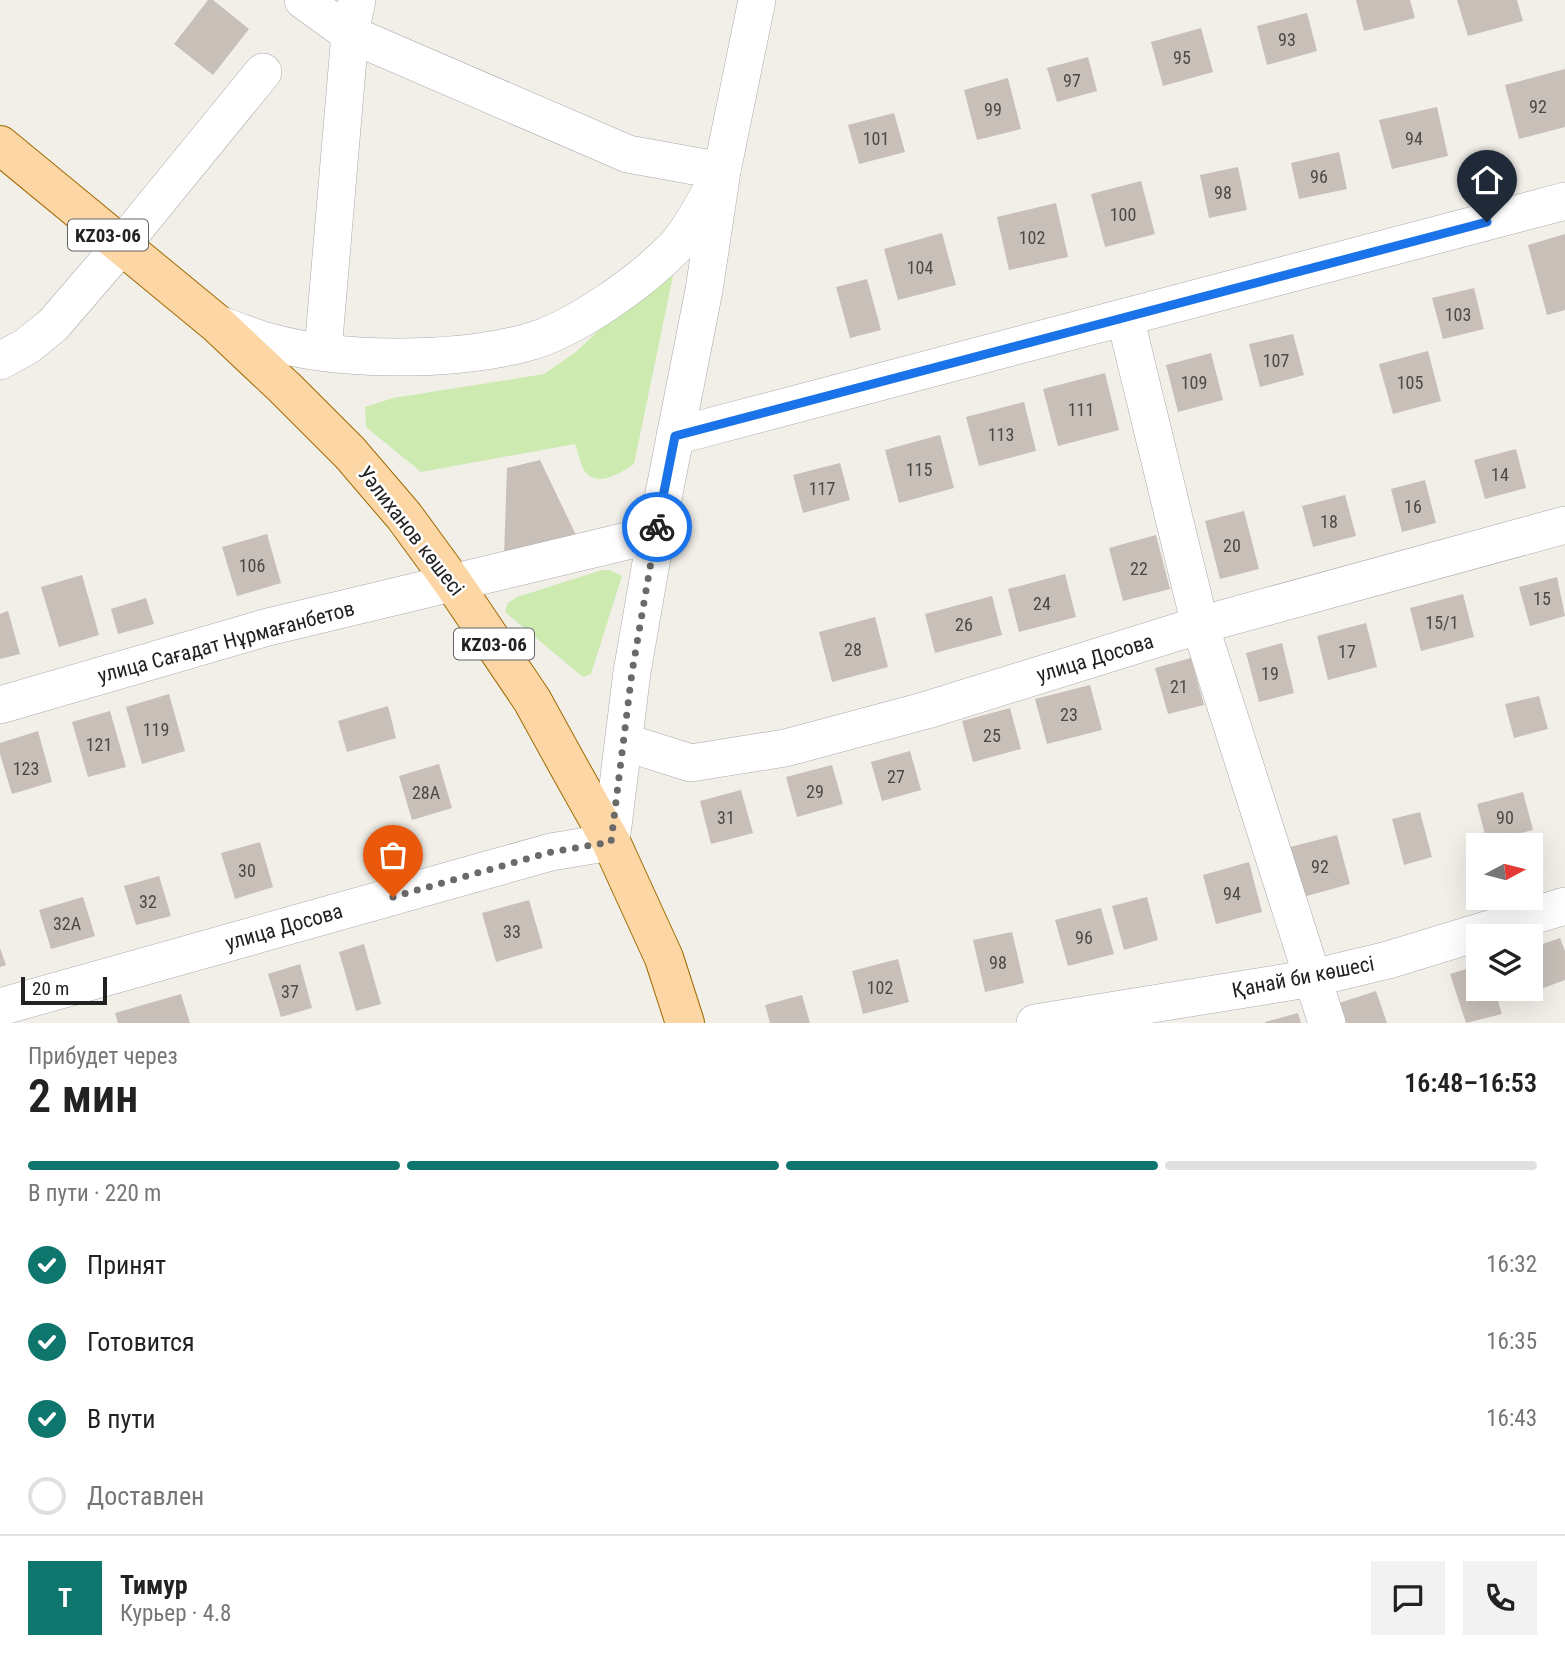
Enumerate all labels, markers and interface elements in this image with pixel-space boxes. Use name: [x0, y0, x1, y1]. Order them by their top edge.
house number: 93: [1278, 29, 1296, 50]
house number: 95: [1173, 47, 1191, 68]
house number: 97: [1063, 70, 1081, 91]
house number: 92: [1529, 96, 1547, 117]
house number: 99: [984, 99, 1002, 120]
house number: 101: [863, 128, 889, 149]
house number: 94: [1405, 128, 1423, 149]
pin: [1457, 150, 1517, 222]
icon: home: [1468, 161, 1506, 199]
house number: 96: [1310, 166, 1328, 187]
house number: 98: [1214, 182, 1232, 203]
house number: 100: [1110, 204, 1136, 225]
road number: KZ03-06: [68, 219, 148, 250]
house number: 102: [1019, 227, 1045, 248]
house number: 104: [907, 257, 933, 278]
house number: 103: [1445, 304, 1471, 325]
house number: 107: [1263, 350, 1289, 371]
house number: 109: [1181, 372, 1207, 393]
house number: 105: [1397, 372, 1423, 393]
house number: 111: [1068, 399, 1094, 420]
house number: 113: [988, 424, 1014, 445]
house number: 115: [906, 459, 932, 480]
street label: Уәлиханов көшесі: [353, 462, 469, 600]
house number: 14: [1491, 464, 1509, 485]
house number: 117: [809, 478, 835, 499]
courier: [622, 492, 692, 562]
house number: 16: [1404, 496, 1422, 517]
icon: bike: [638, 508, 676, 546]
house number: 18: [1320, 511, 1338, 532]
house number: 20: [1223, 535, 1241, 556]
house number: 106: [239, 555, 265, 576]
house number: 22: [1130, 558, 1148, 579]
house number: 15: [1533, 588, 1551, 609]
house number: 24: [1033, 593, 1051, 614]
street label: улица Сағадат Нұрмағанбетов: [95, 596, 357, 688]
house number: 15/1: [1425, 612, 1459, 633]
house number: 26: [955, 614, 973, 635]
road number: KZ03-06: [454, 628, 534, 660]
street label: улица Досова: [1034, 629, 1156, 687]
house number: 28: [844, 639, 862, 660]
house number: 17: [1338, 641, 1356, 662]
house number: 19: [1261, 663, 1279, 684]
house number: 21: [1170, 676, 1188, 697]
house number: 23: [1060, 704, 1078, 725]
house number: 119: [143, 719, 169, 740]
house number: 25: [983, 725, 1001, 746]
house number: 121: [86, 734, 112, 755]
house number: 123: [13, 758, 39, 779]
house number: 27: [887, 766, 905, 787]
house number: 29: [806, 781, 824, 802]
house number: 28А: [412, 782, 441, 803]
house number: 31: [717, 807, 735, 828]
house number: 90: [1496, 807, 1514, 828]
pin: [363, 825, 423, 897]
north arrow: [1466, 833, 1544, 910]
map controls: [1466, 833, 1543, 1001]
icon: bag: [374, 836, 412, 874]
house number: 92: [1311, 856, 1329, 877]
house number: 30: [238, 860, 256, 881]
house number: 94: [1223, 883, 1241, 904]
house number: 32: [139, 891, 157, 912]
street label: улица Досова: [223, 899, 345, 955]
house number: 32А: [53, 913, 82, 934]
house number: 33: [503, 921, 521, 942]
button: layers: [1466, 924, 1543, 1001]
house number: 96: [1075, 927, 1093, 948]
street label: Қанай би көшесі: [1230, 951, 1376, 1003]
house number: 98: [989, 952, 1007, 973]
scale bar: [21, 974, 107, 1006]
text: 20 m: [32, 977, 69, 1000]
house number: 102: [867, 977, 893, 998]
house number: 37: [281, 981, 299, 1002]
text: Прибудет через: [28, 1043, 178, 1070]
text: 16:48–16:53: [1404, 1068, 1537, 1098]
text: 2 мин: [28, 1069, 138, 1123]
text: В пути · 220 m: [28, 1180, 161, 1207]
icon: check: [28, 1246, 66, 1284]
text: Принят: [87, 1250, 166, 1280]
text: 16:32: [1486, 1251, 1537, 1278]
icon: check: [28, 1323, 66, 1361]
text: Готовится: [87, 1327, 195, 1357]
text: 16:35: [1486, 1328, 1537, 1355]
icon: check: [28, 1400, 66, 1438]
text: В пути: [87, 1404, 156, 1434]
text: 16:43: [1486, 1405, 1537, 1432]
text: Доставлен: [87, 1481, 204, 1511]
button: chat: [1371, 1561, 1445, 1635]
button: phone: [1463, 1561, 1537, 1635]
text: Тимур: [120, 1570, 188, 1600]
text: Т: [58, 1583, 72, 1613]
text: Курьер · 4.8: [120, 1600, 231, 1627]

